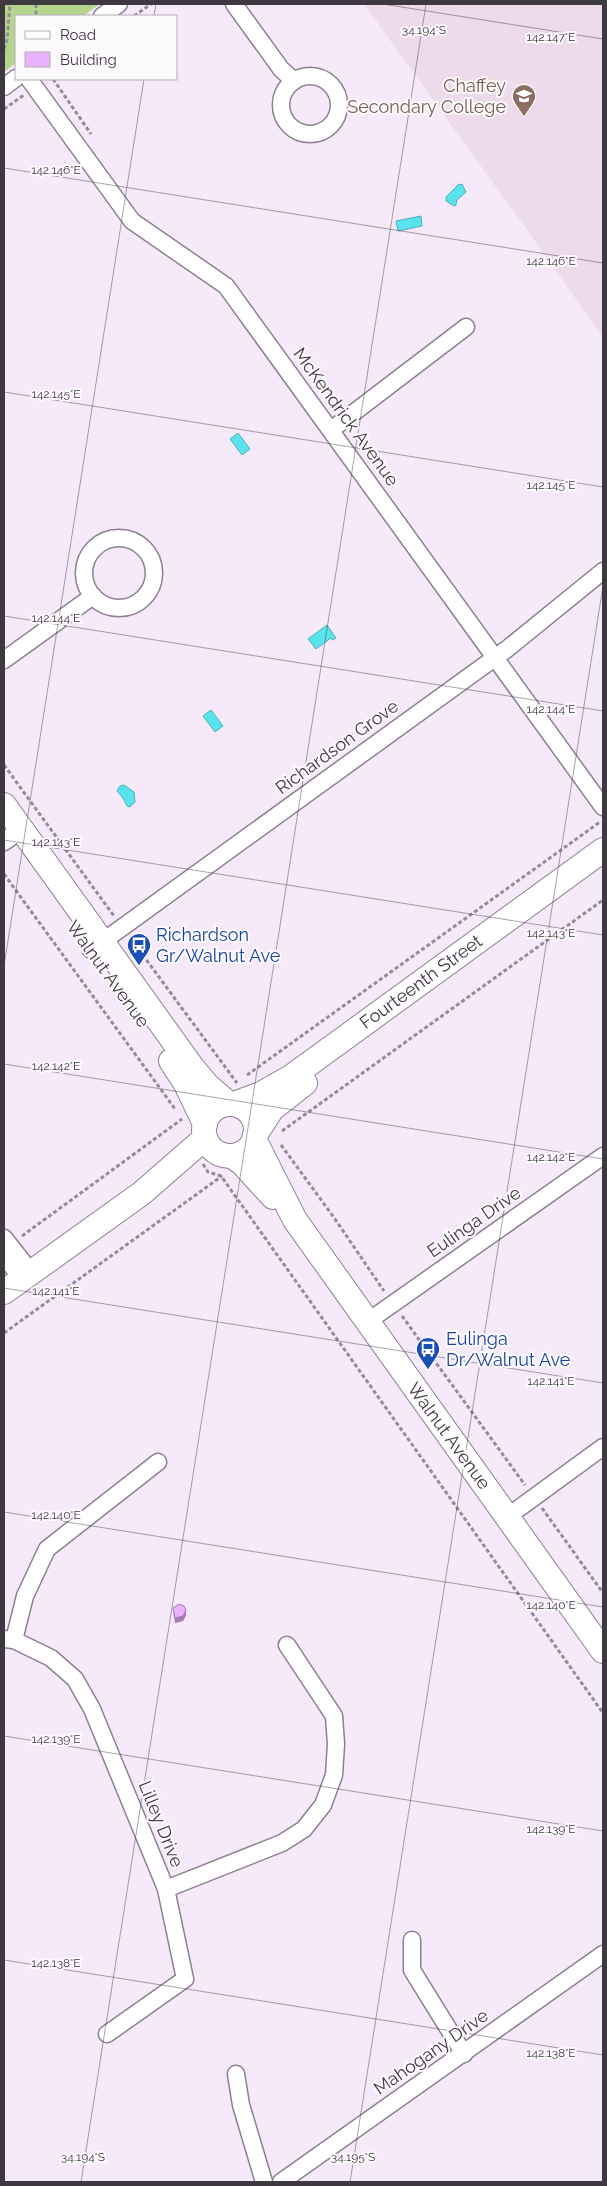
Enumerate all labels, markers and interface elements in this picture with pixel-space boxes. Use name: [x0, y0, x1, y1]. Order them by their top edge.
legend: [15, 15, 178, 80]
text: 34.194°S: [402, 23, 446, 37]
text: Road: [60, 26, 96, 44]
text: 142.147°E: [527, 30, 575, 44]
text: Building: [60, 51, 117, 69]
place label: Chaffey Secondary College: [347, 75, 506, 117]
school or university icon: Chaffey Secondary College: [511, 83, 537, 117]
text: 142.146°E: [31, 163, 81, 177]
text: 142.146°E: [526, 254, 576, 268]
street label: McKendrick Avenue: [289, 344, 404, 490]
text: 142.145°E: [32, 387, 80, 401]
text: 142.145°E: [527, 478, 575, 492]
text: 142.144°E: [32, 611, 80, 625]
street label: Richardson Grove: [271, 695, 403, 798]
text: 142.144°E: [527, 702, 575, 716]
text: 142.143°E: [32, 835, 80, 849]
street label: Walnut Avenue: [63, 916, 154, 1032]
place label: Richardson Gr/Walnut Ave: [156, 924, 281, 966]
text: 142.143°E: [527, 926, 575, 940]
street label: Fourteenth Street: [355, 930, 486, 1033]
bus stop icon: Richardson Gr/Walnut Ave: [126, 932, 152, 966]
text: 142.142°E: [32, 1059, 80, 1073]
text: 142.142°E: [527, 1150, 575, 1164]
street label: Eulinga Drive: [423, 1181, 525, 1262]
text: 142.141°E: [32, 1284, 80, 1298]
place label: Eulinga Dr/Walnut Ave: [446, 1328, 571, 1370]
bus stop icon: Eulinga Dr/Walnut Ave: [415, 1336, 441, 1370]
text: 142.141°E: [527, 1374, 575, 1388]
street label: Walnut Avenue: [404, 1378, 495, 1494]
text: 142.140°E: [31, 1508, 81, 1522]
text: 142.140°E: [526, 1598, 576, 1612]
text: 142.139°E: [32, 1732, 80, 1746]
street label: Lilley Drive: [135, 1778, 188, 1870]
text: 142.139°E: [527, 1822, 575, 1836]
text: 142.138°E: [31, 1956, 81, 1970]
street label: Mahogany Drive: [369, 2004, 492, 2099]
text: 142.138°E: [526, 2046, 576, 2060]
text: 34.194°S: [61, 2150, 105, 2164]
text: 34.195°S: [331, 2150, 375, 2164]

